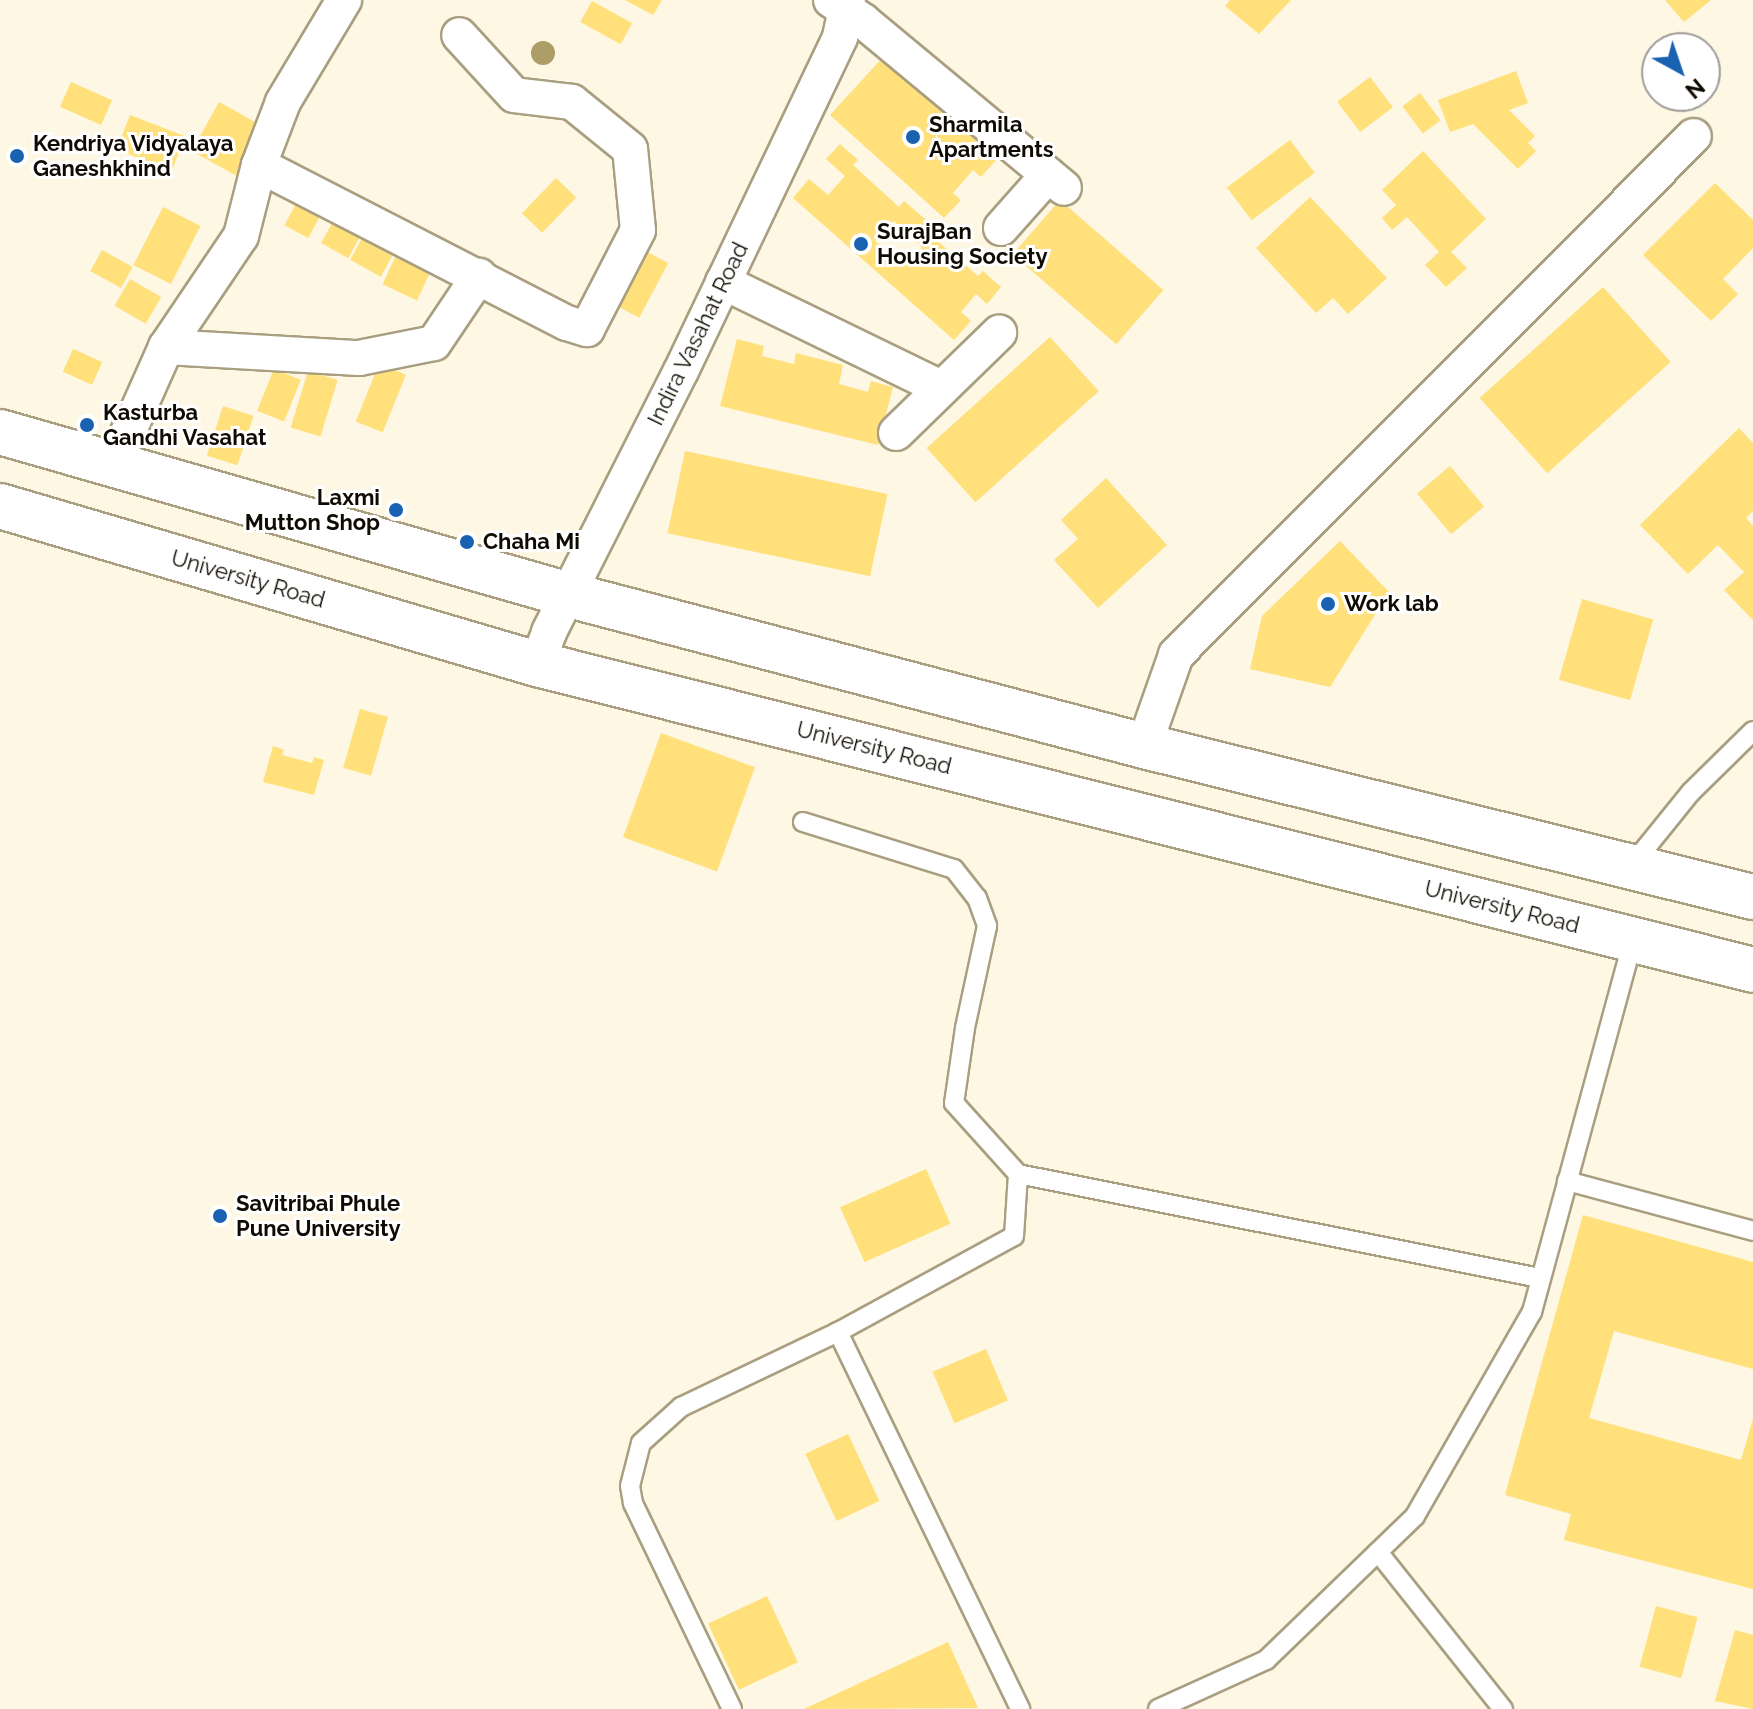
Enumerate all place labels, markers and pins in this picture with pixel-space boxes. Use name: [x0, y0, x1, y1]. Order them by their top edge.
place label: Sharmila Apartments: [929, 111, 1054, 162]
marker: Sharmila Apartments: [904, 128, 922, 146]
place label: Kendriya Vidyalaya Ganeshkhind: [33, 130, 234, 182]
marker: Kendriya Vidyalaya Ganeshkhind: [8, 147, 26, 165]
place label: SurajBan Housing Society: [877, 218, 1048, 270]
marker: SurajBan Housing Society: [852, 235, 870, 253]
place label: Kasturba Gandhi Vasahat: [103, 399, 267, 450]
marker: Kasturba Gandhi Vasahat: [78, 416, 96, 434]
place label: Laxmi Mutton Shop: [245, 484, 380, 536]
marker: Laxmi Mutton Shop: [387, 501, 405, 519]
place label: Chaha Mi: [483, 529, 580, 555]
marker: Chaha Mi: [458, 533, 476, 551]
place label: Work lab: [1344, 591, 1439, 617]
marker: Work lab: [1319, 595, 1337, 613]
place label: Savitribai Phule Pune University: [236, 1190, 401, 1242]
marker: Savitribai Phule Pune University: [211, 1207, 229, 1225]

